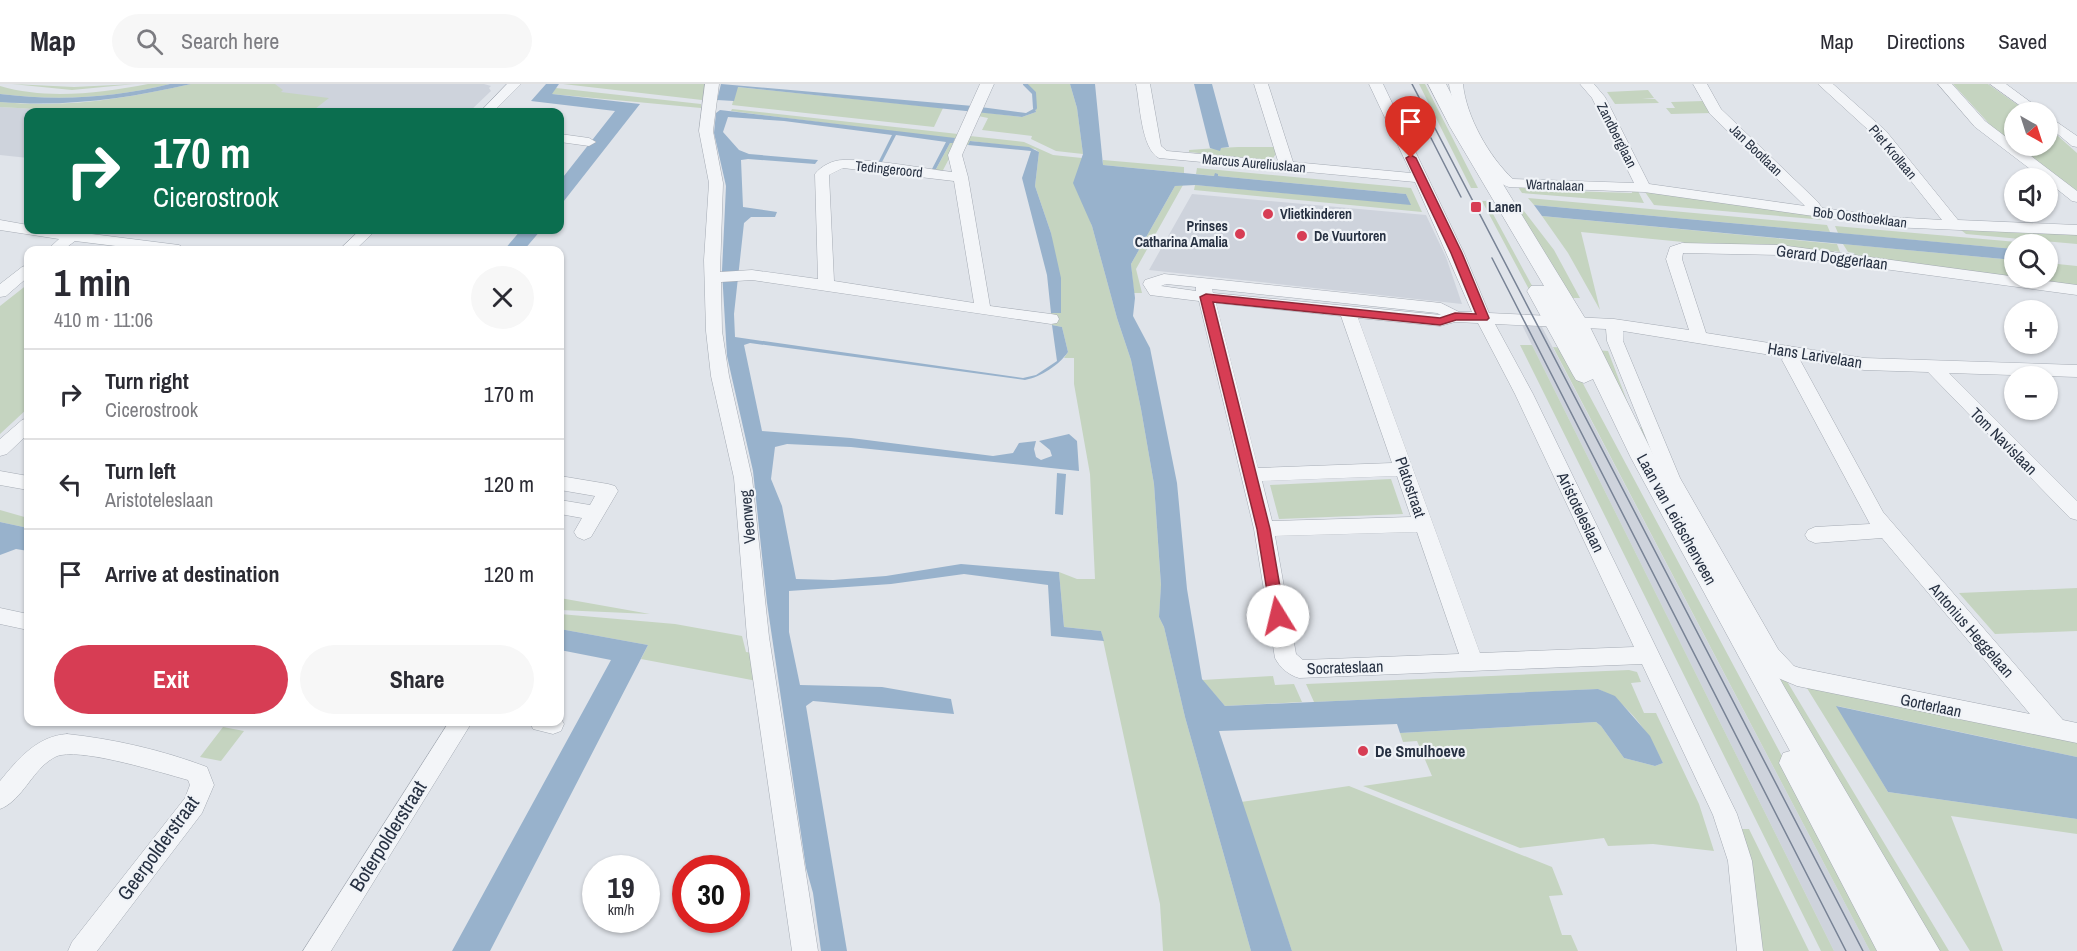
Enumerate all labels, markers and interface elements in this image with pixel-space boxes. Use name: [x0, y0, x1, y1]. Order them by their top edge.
search box: [112, 14, 532, 68]
text: Map: [30, 22, 76, 60]
icon: search: [133, 25, 166, 58]
text: Search here: [181, 26, 279, 56]
text: Map: [1820, 27, 1854, 56]
text: Directions: [1887, 27, 1965, 56]
text: Saved: [1998, 27, 2047, 56]
pin: [1385, 96, 1436, 158]
street label: Zandberglaan: [1593, 99, 1641, 171]
north arrow: [2004, 102, 2058, 156]
map controls: [2004, 102, 2058, 420]
icon: arrive: [1394, 105, 1427, 138]
street label: Jan Bootlaan: [1726, 120, 1786, 180]
street label: Piet Krollaan: [1865, 121, 1921, 183]
text: 170 m: [153, 125, 251, 181]
icon: right: [54, 132, 132, 210]
street label: Marcus Aureliuslaan: [1201, 150, 1307, 176]
street label: Tedingeroord: [854, 157, 924, 181]
button: sound: [2004, 168, 2058, 222]
street label: Wartnalaan: [1526, 175, 1584, 195]
text: Cicerostrook: [153, 179, 279, 215]
place label: Lanen: [1488, 198, 1522, 216]
marker: Lanen: [1469, 200, 1483, 214]
street label: Bob Oosthoeklaan: [1812, 202, 1908, 232]
place label: Vlietkinderen: [1280, 205, 1352, 223]
marker: Vlietkinderen: [1261, 207, 1275, 221]
place label: Prinses Catharina Amalia: [1135, 217, 1229, 251]
marker: Prinses Catharina Amalia: [1233, 227, 1247, 241]
place label: De Vuurtoren: [1314, 227, 1386, 245]
marker: De Vuurtoren: [1295, 229, 1309, 243]
button: search: [2004, 234, 2058, 288]
street label: Gerard Doggerlaan: [1775, 239, 1889, 275]
text: 1 min: [54, 259, 131, 307]
button: close: [471, 266, 534, 329]
button: +: [2004, 300, 2058, 354]
text: 410 m · 11:06: [54, 306, 153, 333]
street label: Hans Larivelaan: [1766, 337, 1864, 373]
text: Turn right: [105, 366, 189, 396]
button: −: [2004, 366, 2058, 420]
icon: right: [54, 378, 87, 411]
text: 170 m: [484, 379, 534, 409]
text: Cicerostrook: [105, 396, 198, 423]
street label: Tom Navislaan: [1966, 403, 2042, 479]
street label: Laan van Leidschenveen: [1632, 450, 1722, 588]
street label: Platostraat: [1390, 454, 1432, 521]
text: Turn left: [105, 456, 176, 486]
street label: Aristoteleslaan: [1552, 467, 1610, 556]
icon: left: [54, 468, 87, 501]
text: 120 m: [484, 469, 534, 499]
text: Aristoteleslaan: [105, 486, 213, 513]
street label: Veenweg: [734, 488, 760, 545]
icon: arrive: [54, 558, 87, 591]
text: Arrive at destination: [105, 559, 279, 589]
text: 120 m: [484, 559, 534, 589]
street label: Antonius Heggelaan: [1924, 577, 2019, 682]
position arrow: [1246, 584, 1310, 648]
button: Exit: [54, 645, 288, 714]
button: Share: [300, 645, 534, 714]
street label: Socrateslaan: [1306, 655, 1384, 679]
street label: Gorterlaan: [1898, 688, 1964, 722]
place label: De Smulhoeve: [1375, 740, 1465, 762]
marker: De Smulhoeve: [1356, 744, 1370, 758]
street label: Boterpolderstraat: [343, 775, 433, 896]
street label: Geerpolderstraat: [111, 790, 205, 905]
speed limit sign: 30: [672, 855, 750, 933]
text: 19: [607, 867, 635, 907]
text: km/h: [608, 899, 634, 920]

